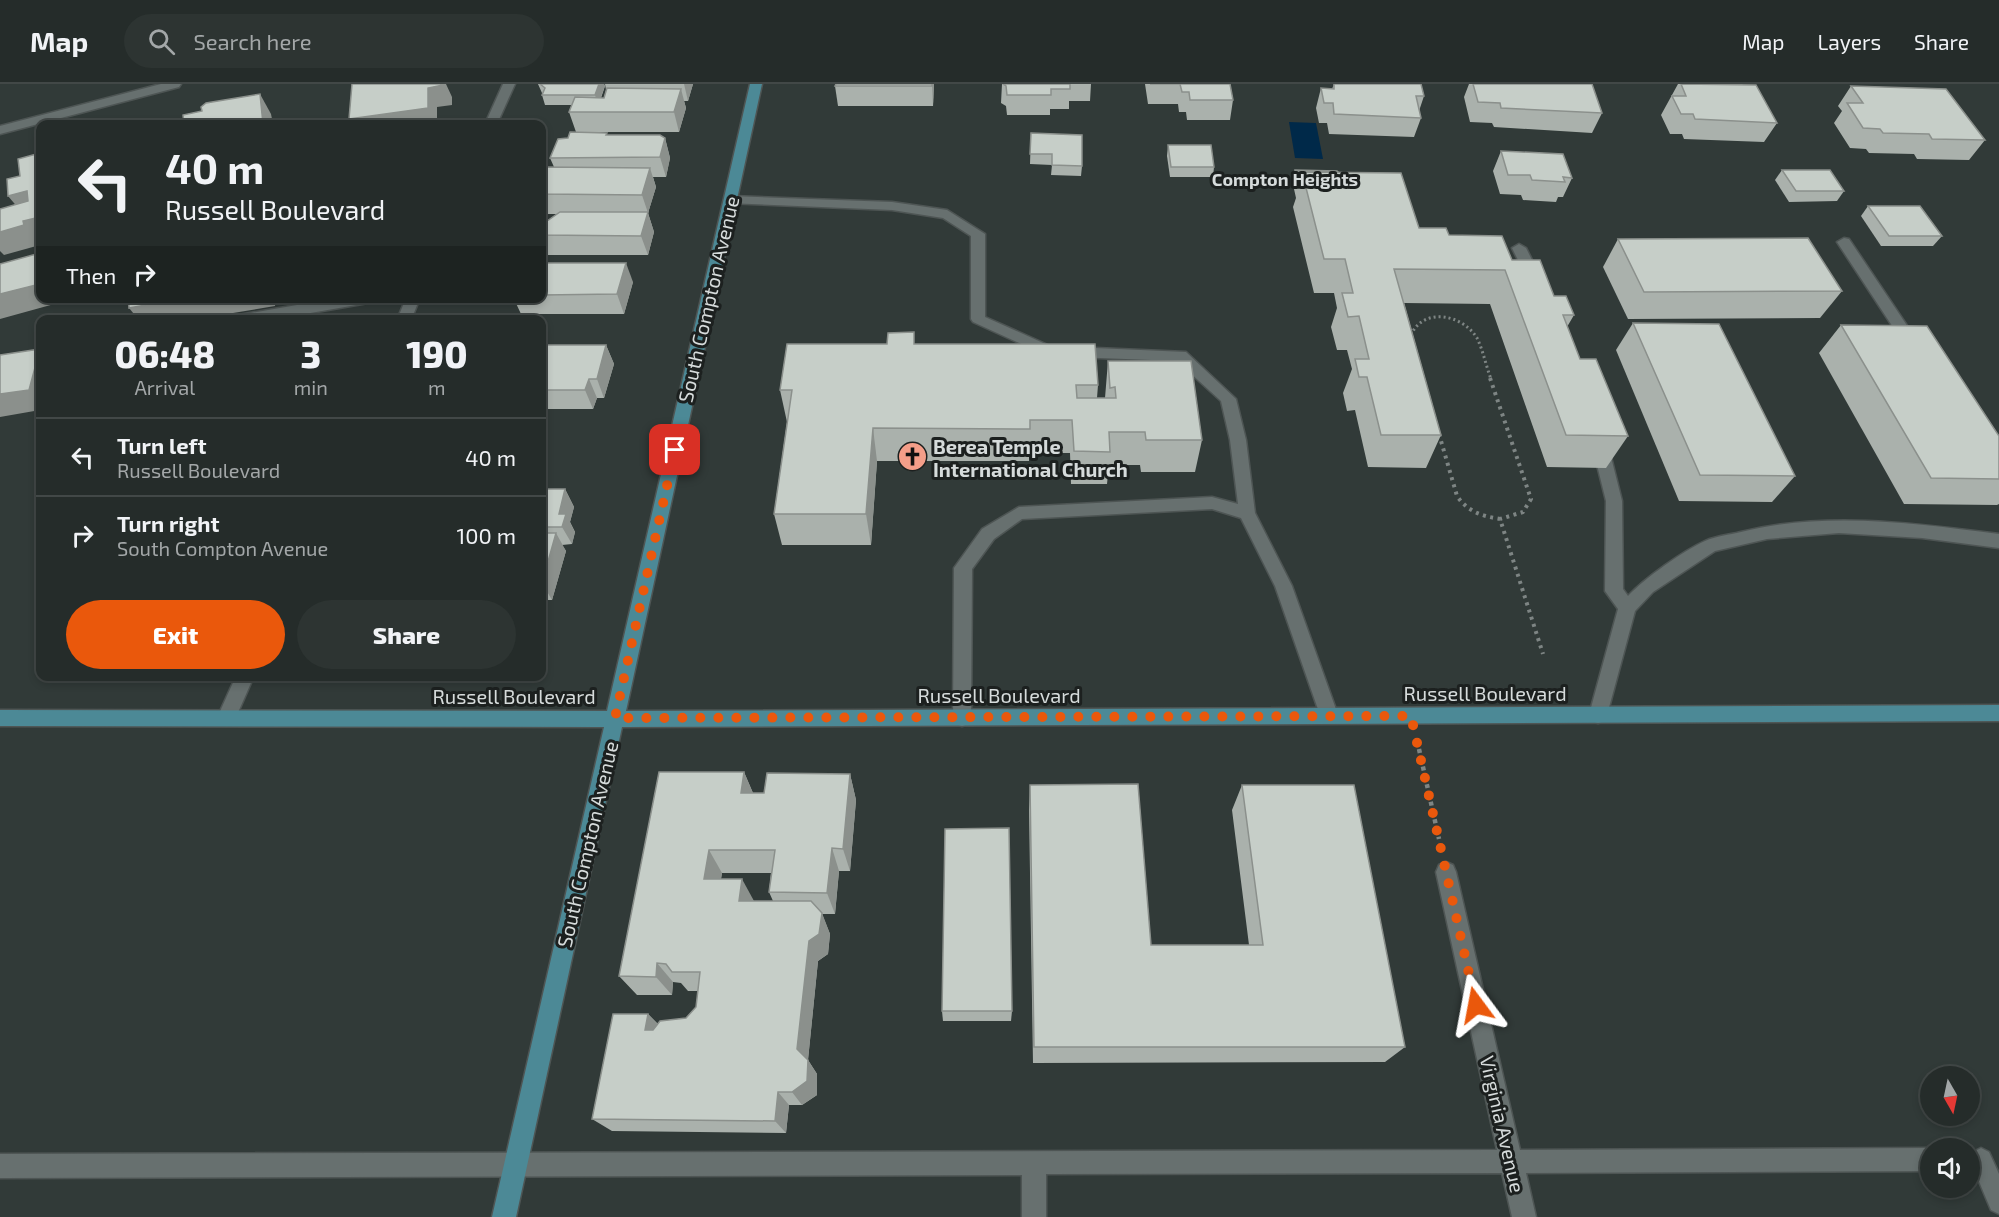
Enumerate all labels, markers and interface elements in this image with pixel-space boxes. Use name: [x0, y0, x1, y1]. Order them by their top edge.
search box: [124, 14, 544, 68]
text: Map: [30, 24, 88, 58]
icon: search: [145, 25, 178, 58]
text: Search here: [193, 28, 312, 54]
text: Map: [1742, 29, 1784, 54]
text: Layers: [1817, 29, 1881, 54]
text: Share: [1914, 29, 1969, 54]
text: 40 m: [165, 142, 264, 192]
icon: left: [66, 144, 144, 222]
district label: Compton Heights: [1212, 168, 1358, 190]
text: Russell Boulevard: [165, 193, 385, 225]
street label: South Compton Avenue: [673, 193, 743, 405]
icon: right: [128, 258, 161, 291]
text: Then: [66, 262, 116, 288]
text: 06:48: [115, 332, 215, 375]
text: 3: [300, 332, 321, 375]
text: 190: [406, 332, 467, 375]
text: Arrival: [134, 375, 195, 399]
text: min: [294, 375, 328, 399]
text: m: [428, 375, 446, 399]
pin: [649, 424, 700, 475]
text: Turn left: [117, 432, 206, 458]
icon: arrive: [658, 433, 691, 466]
place label: Berea Temple International Church: [933, 434, 1128, 481]
icon: left: [66, 441, 99, 474]
church icon: Berea Temple International Church: [896, 441, 928, 473]
text: 40 m: [465, 444, 516, 470]
text: Russell Boulevard: [117, 458, 280, 482]
text: Turn right: [117, 510, 219, 536]
icon: right: [66, 519, 99, 552]
text: 100 m: [457, 522, 516, 548]
text: South Compton Avenue: [117, 536, 328, 560]
button: Exit: [66, 600, 285, 669]
button: Share: [297, 600, 516, 669]
street label: Russell Boulevard: [1403, 681, 1567, 705]
street label: Russell Boulevard: [917, 683, 1081, 707]
street label: Russell Boulevard: [432, 684, 596, 708]
street label: South Compton Avenue: [552, 738, 622, 950]
position arrow: [1444, 973, 1508, 1037]
street label: Virginia Avenue: [1476, 1053, 1530, 1195]
north arrow: [1920, 1066, 1980, 1126]
map controls: [1920, 1066, 1980, 1198]
button: sound: [1920, 1138, 1980, 1198]

